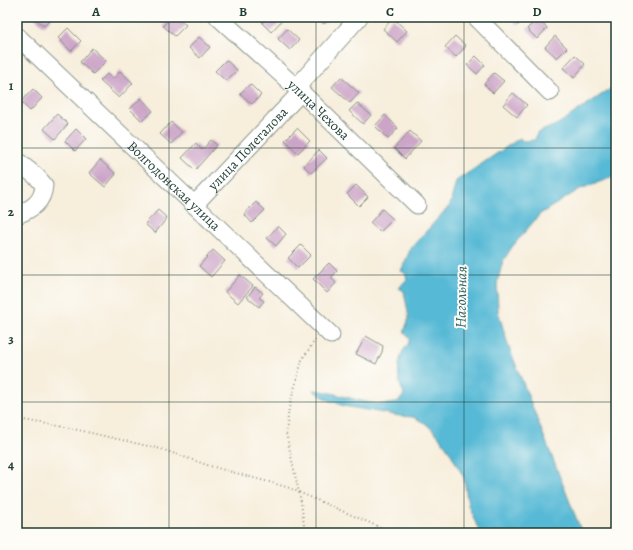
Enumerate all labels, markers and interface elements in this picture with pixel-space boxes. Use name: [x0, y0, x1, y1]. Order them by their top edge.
text: A: [91, 3, 101, 20]
text: B: [239, 3, 247, 20]
text: C: [386, 3, 394, 20]
text: D: [532, 3, 542, 20]
street label: улица Чехова: [283, 75, 354, 145]
text: 1: [9, 77, 14, 94]
street label: улица Полегалова: [203, 103, 292, 195]
street label: Волгодонская улица: [123, 137, 225, 235]
text: 2: [8, 203, 15, 220]
water label: Нагольная: [450, 265, 472, 328]
text: 3: [8, 330, 14, 347]
text: 4: [8, 456, 14, 473]

